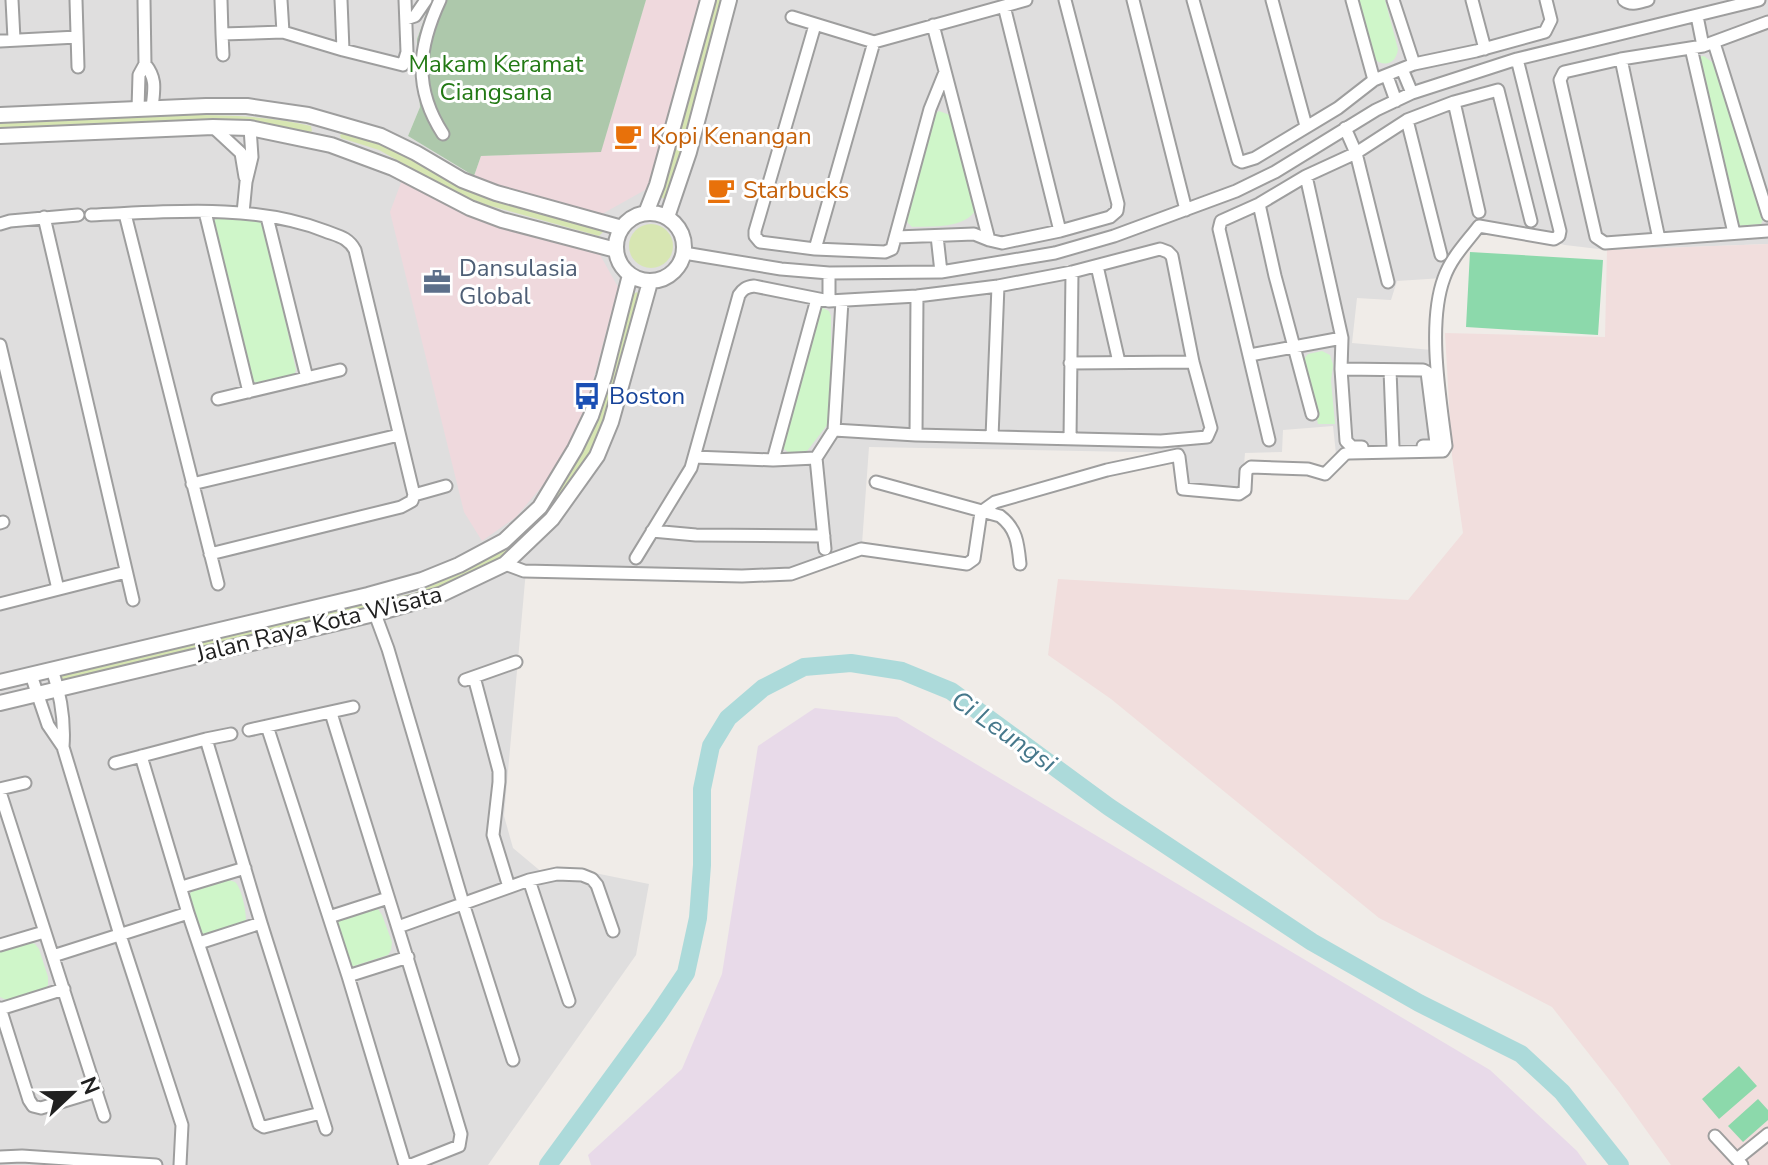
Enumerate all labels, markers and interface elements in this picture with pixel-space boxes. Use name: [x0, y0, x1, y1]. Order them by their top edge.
park label: Makam Keramat Ciangsana: [409, 48, 584, 108]
place label: Kopi Kenangan: [650, 120, 812, 152]
cafe icon: Kopi Kenangan: [613, 121, 643, 151]
place label: Starbucks: [743, 174, 849, 206]
cafe icon: Starbucks: [706, 175, 736, 205]
place label: Dansulasia Global: [459, 252, 578, 312]
office icon: Dansulasia Global: [422, 267, 452, 297]
place label: Boston: [609, 380, 685, 412]
bus stop icon: Boston: [572, 381, 602, 411]
street label: Jalan Raya Kota Wisata: [192, 578, 445, 670]
water label: Ci Leungsi: [944, 682, 1064, 781]
north arrow: [32, 1053, 112, 1133]
text: N: [73, 1073, 107, 1099]

